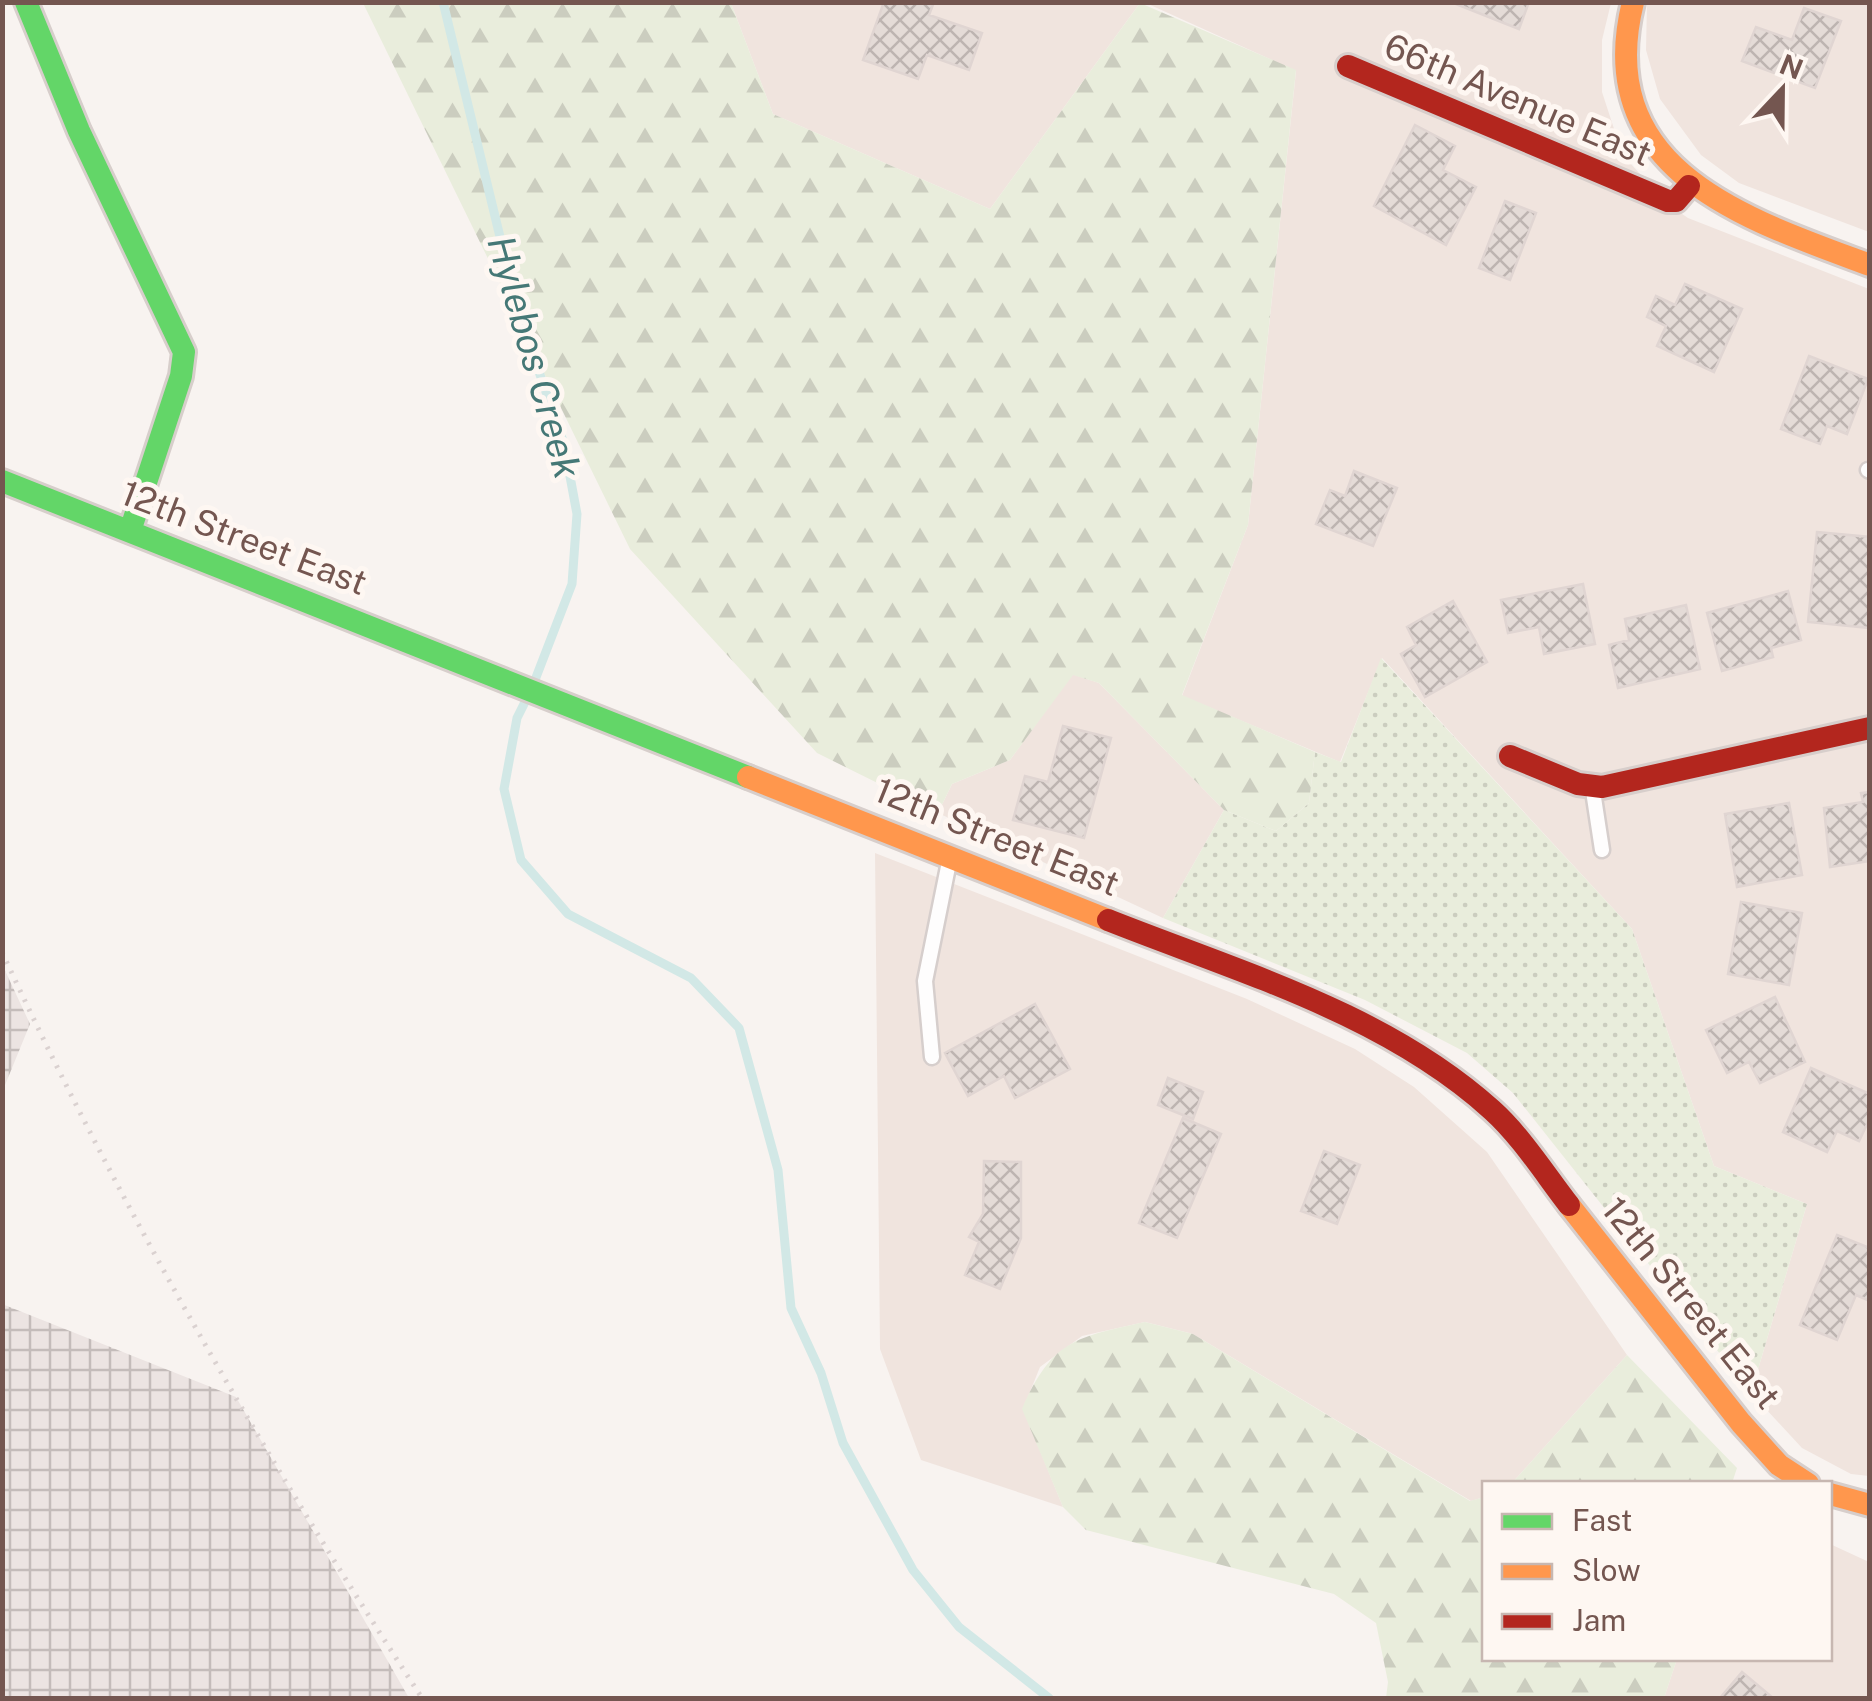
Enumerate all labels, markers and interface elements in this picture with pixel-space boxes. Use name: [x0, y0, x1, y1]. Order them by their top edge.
street label: 66th Avenue East: [1379, 25, 1658, 174]
north arrow: [1732, 40, 1832, 140]
text: N: [1775, 47, 1808, 86]
water label: Hylebos Creek: [478, 231, 591, 484]
street label: 12th Street East: [116, 472, 373, 603]
street label: 12th Street East: [869, 769, 1125, 904]
street label: 12th Street East: [1594, 1189, 1789, 1417]
legend: [1482, 1481, 1832, 1661]
text: Fast: [1572, 1502, 1632, 1538]
text: Slow: [1572, 1552, 1641, 1588]
text: Jam: [1572, 1602, 1626, 1638]

